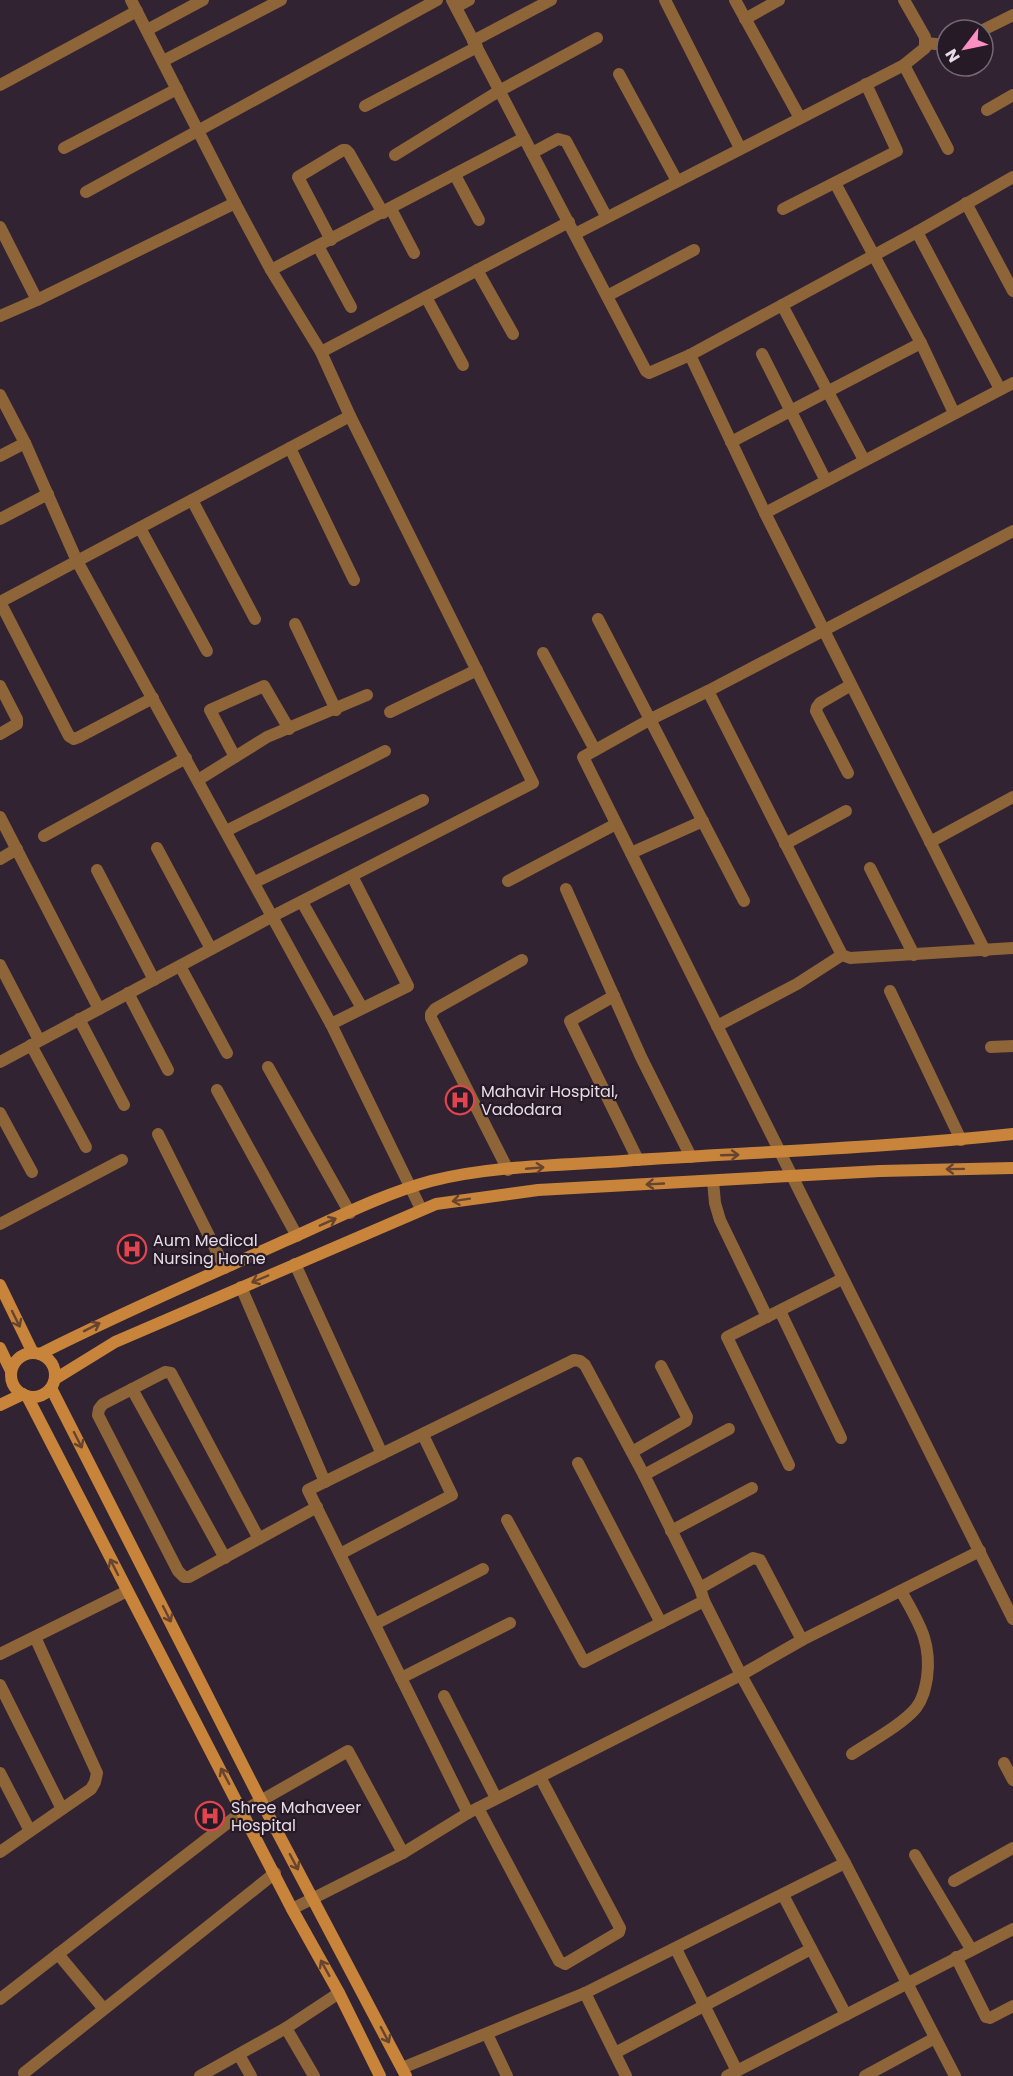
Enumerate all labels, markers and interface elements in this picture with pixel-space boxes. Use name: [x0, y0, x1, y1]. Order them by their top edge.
north arrow: [935, 18, 995, 78]
text: N: [940, 44, 966, 67]
place label: Mahavir Hospital, Vadodara: [481, 1080, 618, 1121]
hospital icon: Mahavir Hospital, Vadodara: [444, 1084, 476, 1116]
one-way arrow: [719, 1150, 739, 1161]
one-way arrow: [525, 1162, 545, 1173]
one-way arrow: [945, 1164, 965, 1175]
one-way arrow: [645, 1178, 665, 1189]
one-way arrow: [451, 1195, 471, 1206]
one-way arrow: [319, 1216, 337, 1227]
place label: Aum Medical Nursing Home: [153, 1229, 266, 1270]
hospital icon: Aum Medical Nursing Home: [116, 1233, 148, 1265]
one-way arrow: [252, 1274, 270, 1285]
one-way arrow: [11, 1309, 23, 1327]
one-way arrow: [83, 1321, 101, 1333]
one-way arrow: [72, 1431, 84, 1449]
one-way arrow: [108, 1558, 120, 1576]
one-way arrow: [161, 1604, 173, 1622]
one-way arrow: [219, 1768, 230, 1786]
place label: Shree Mahaveer Hospital: [231, 1796, 361, 1837]
hospital icon: Shree Mahaveer Hospital: [194, 1800, 226, 1832]
one-way arrow: [288, 1853, 300, 1870]
one-way arrow: [319, 1960, 331, 1977]
one-way arrow: [379, 2025, 391, 2043]

